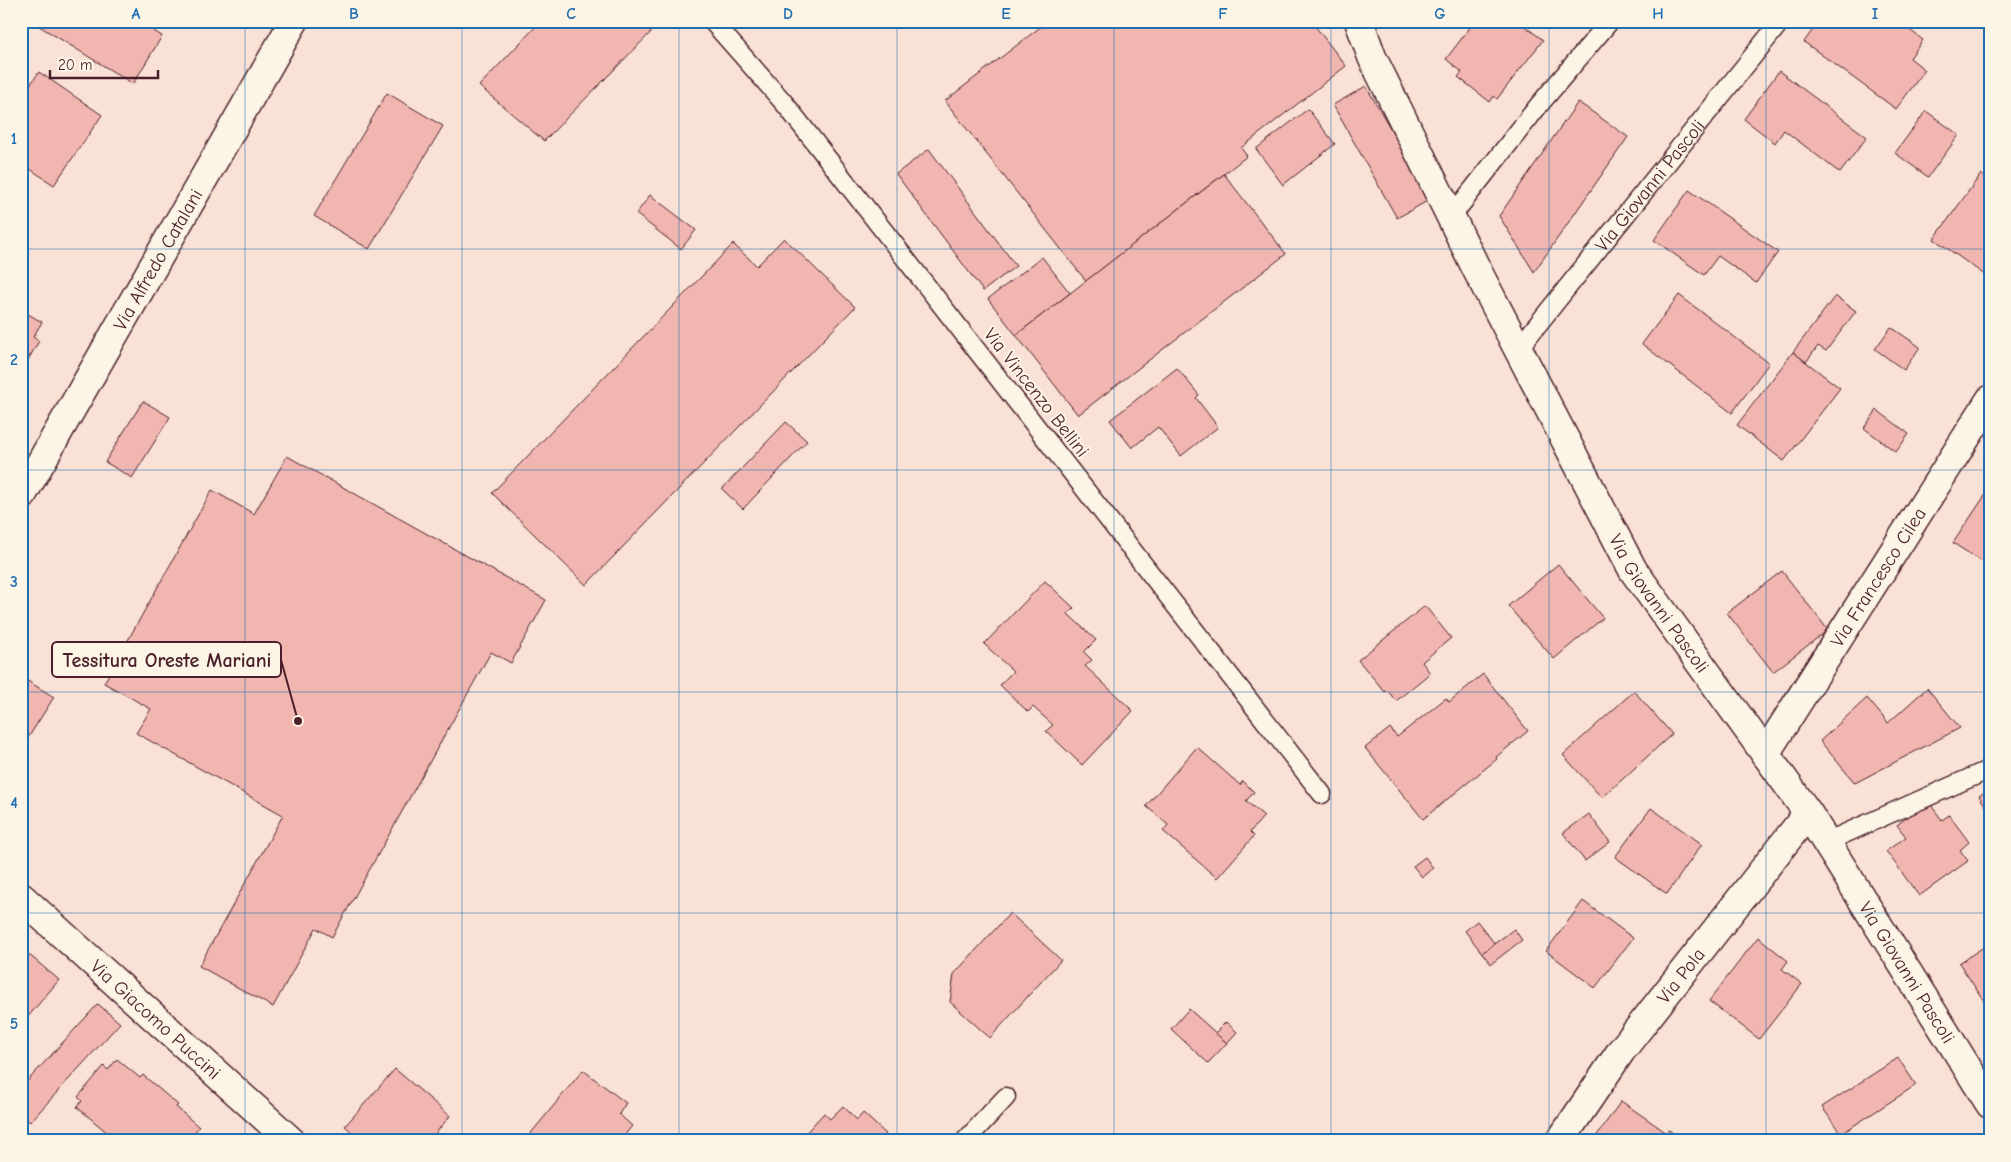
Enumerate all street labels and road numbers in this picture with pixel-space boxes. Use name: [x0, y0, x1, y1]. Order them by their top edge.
street label: Via Giovanni Pascoli: [1591, 115, 1710, 256]
street label: Via Alfredo Catalani: [109, 185, 207, 334]
street label: Via Vincenzo Bellini: [979, 324, 1093, 462]
street label: Via Francesco Cilea: [1826, 504, 1931, 651]
street label: Via Giovanni Pascoli: [1604, 531, 1713, 677]
street label: Via Giovanni Pascoli: [1854, 898, 1959, 1047]
street label: Via Pola: [1653, 944, 1710, 1008]
street label: Via Giacomo Puccini: [86, 955, 225, 1084]

